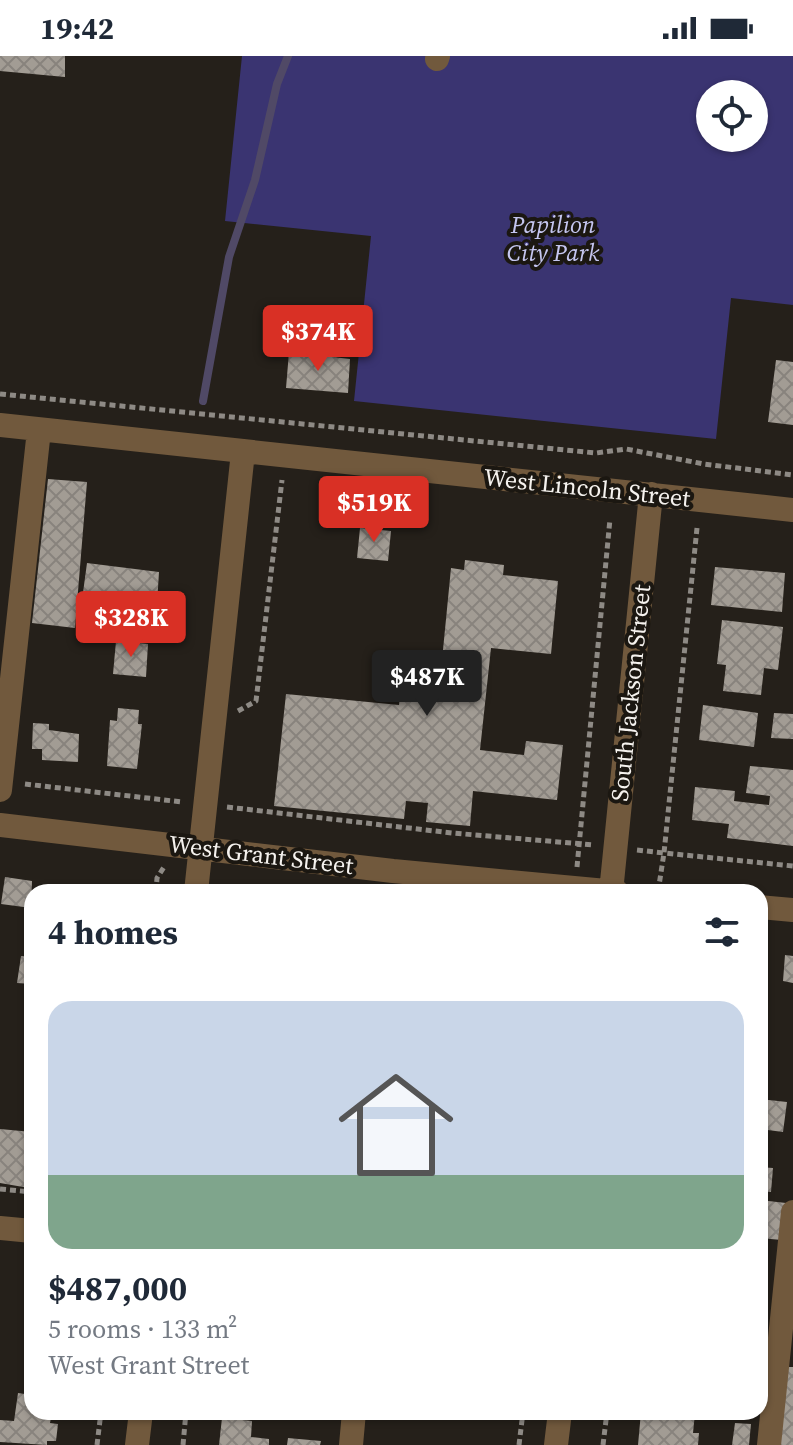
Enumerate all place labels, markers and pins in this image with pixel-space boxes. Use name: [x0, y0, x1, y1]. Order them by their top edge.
pin: $374K: [262, 305, 374, 373]
pin: $519K: [318, 476, 430, 544]
pin: $328K: [75, 591, 187, 659]
pin: $487K: [371, 650, 483, 718]

